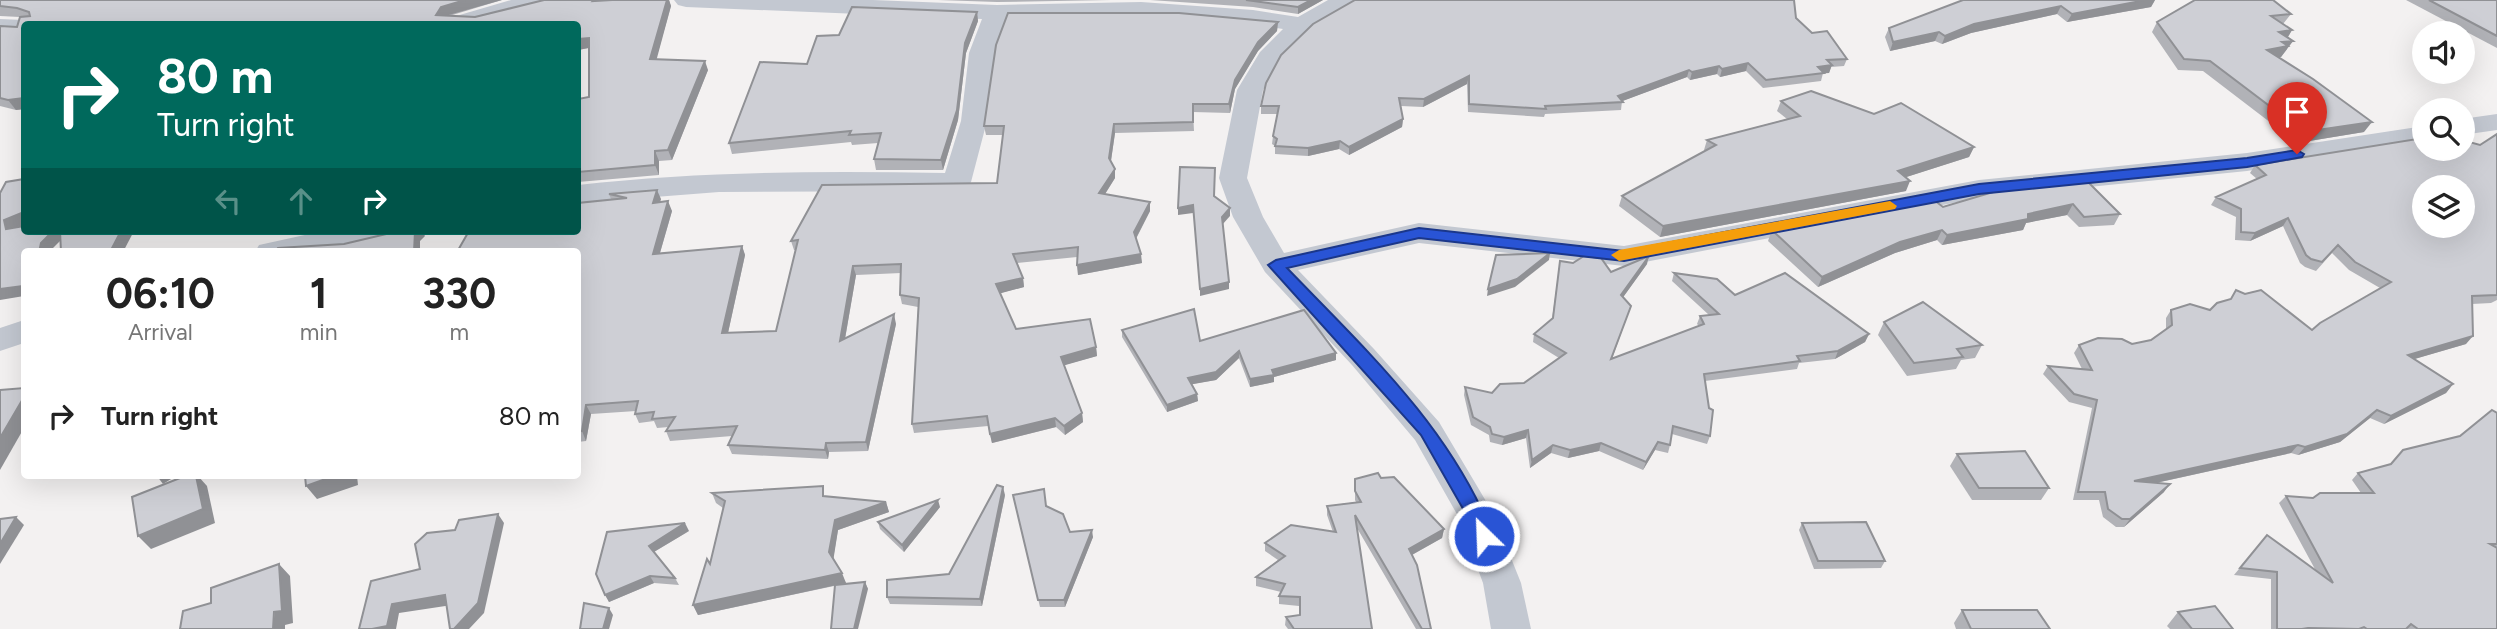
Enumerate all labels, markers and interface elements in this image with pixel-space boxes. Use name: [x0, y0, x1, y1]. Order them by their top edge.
map controls: [2412, 21, 2475, 238]
button: sound: [2412, 21, 2475, 84]
text: 80 m: [157, 46, 273, 105]
icon: right: [42, 49, 133, 140]
pin: [2267, 82, 2327, 154]
icon: arrive: [2278, 93, 2316, 131]
button: search: [2412, 98, 2475, 161]
text: Turn right: [157, 106, 295, 144]
button: layers: [2412, 175, 2475, 238]
icon: left: [209, 182, 247, 220]
icon: ahead: [282, 182, 320, 220]
icon: right: [355, 182, 393, 220]
text: 06:10: [106, 268, 215, 319]
text: 1: [310, 268, 327, 319]
text: 330: [422, 268, 496, 319]
text: Arrival: [128, 318, 193, 346]
text: min: [300, 318, 337, 346]
text: m: [449, 318, 469, 346]
icon: right: [42, 397, 80, 435]
text: Turn right: [101, 400, 218, 432]
text: 80 m: [499, 400, 560, 432]
position arrow: [1447, 499, 1521, 573]

